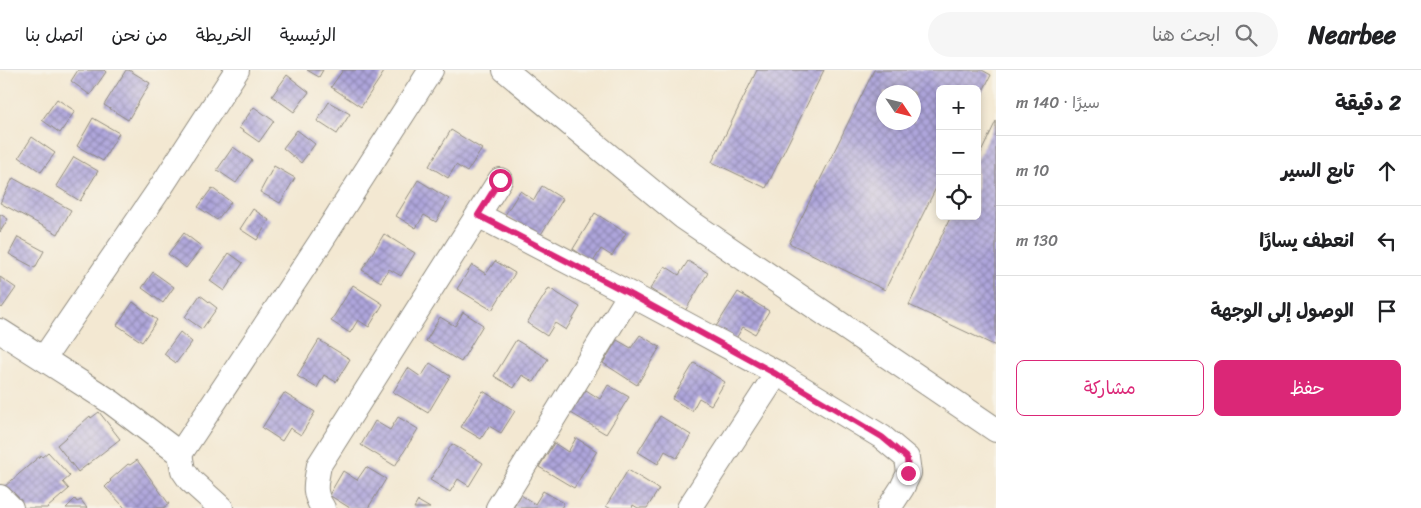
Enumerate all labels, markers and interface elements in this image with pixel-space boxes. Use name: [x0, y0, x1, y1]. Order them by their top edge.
search box: [928, 12, 1278, 57]
text: Nearbee: [1308, 14, 1396, 56]
text: ابحث هنا: [1152, 18, 1220, 51]
text: اتصل بنا: [25, 19, 84, 51]
text: من نحن: [112, 19, 168, 51]
text: الخريطة: [196, 19, 252, 51]
text: الرئيسية: [280, 19, 336, 51]
icon: search: [1232, 21, 1260, 49]
text: 2 دقيقة: [1335, 84, 1401, 122]
north arrow: [876, 85, 921, 130]
map controls: [936, 85, 981, 220]
button: +: [936, 85, 981, 130]
text: سيرًا · 140 m: [1016, 88, 1100, 117]
button: −: [936, 130, 981, 175]
text: تابع السير: [1281, 154, 1354, 187]
text: 10 m: [1016, 156, 1049, 185]
icon: ahead: [1373, 157, 1401, 185]
route start: [489, 169, 512, 192]
button: locate: [936, 175, 981, 220]
text: انعطف يسارًا: [1259, 224, 1354, 257]
text: 130 m: [1016, 226, 1058, 255]
icon: left: [1373, 227, 1401, 255]
text: الوصول إلى الوجهة: [1211, 294, 1354, 327]
icon: arrive: [1373, 297, 1401, 325]
button: مشاركة: [1016, 360, 1204, 416]
button: حفظ: [1214, 360, 1401, 416]
route end: [897, 462, 920, 485]

